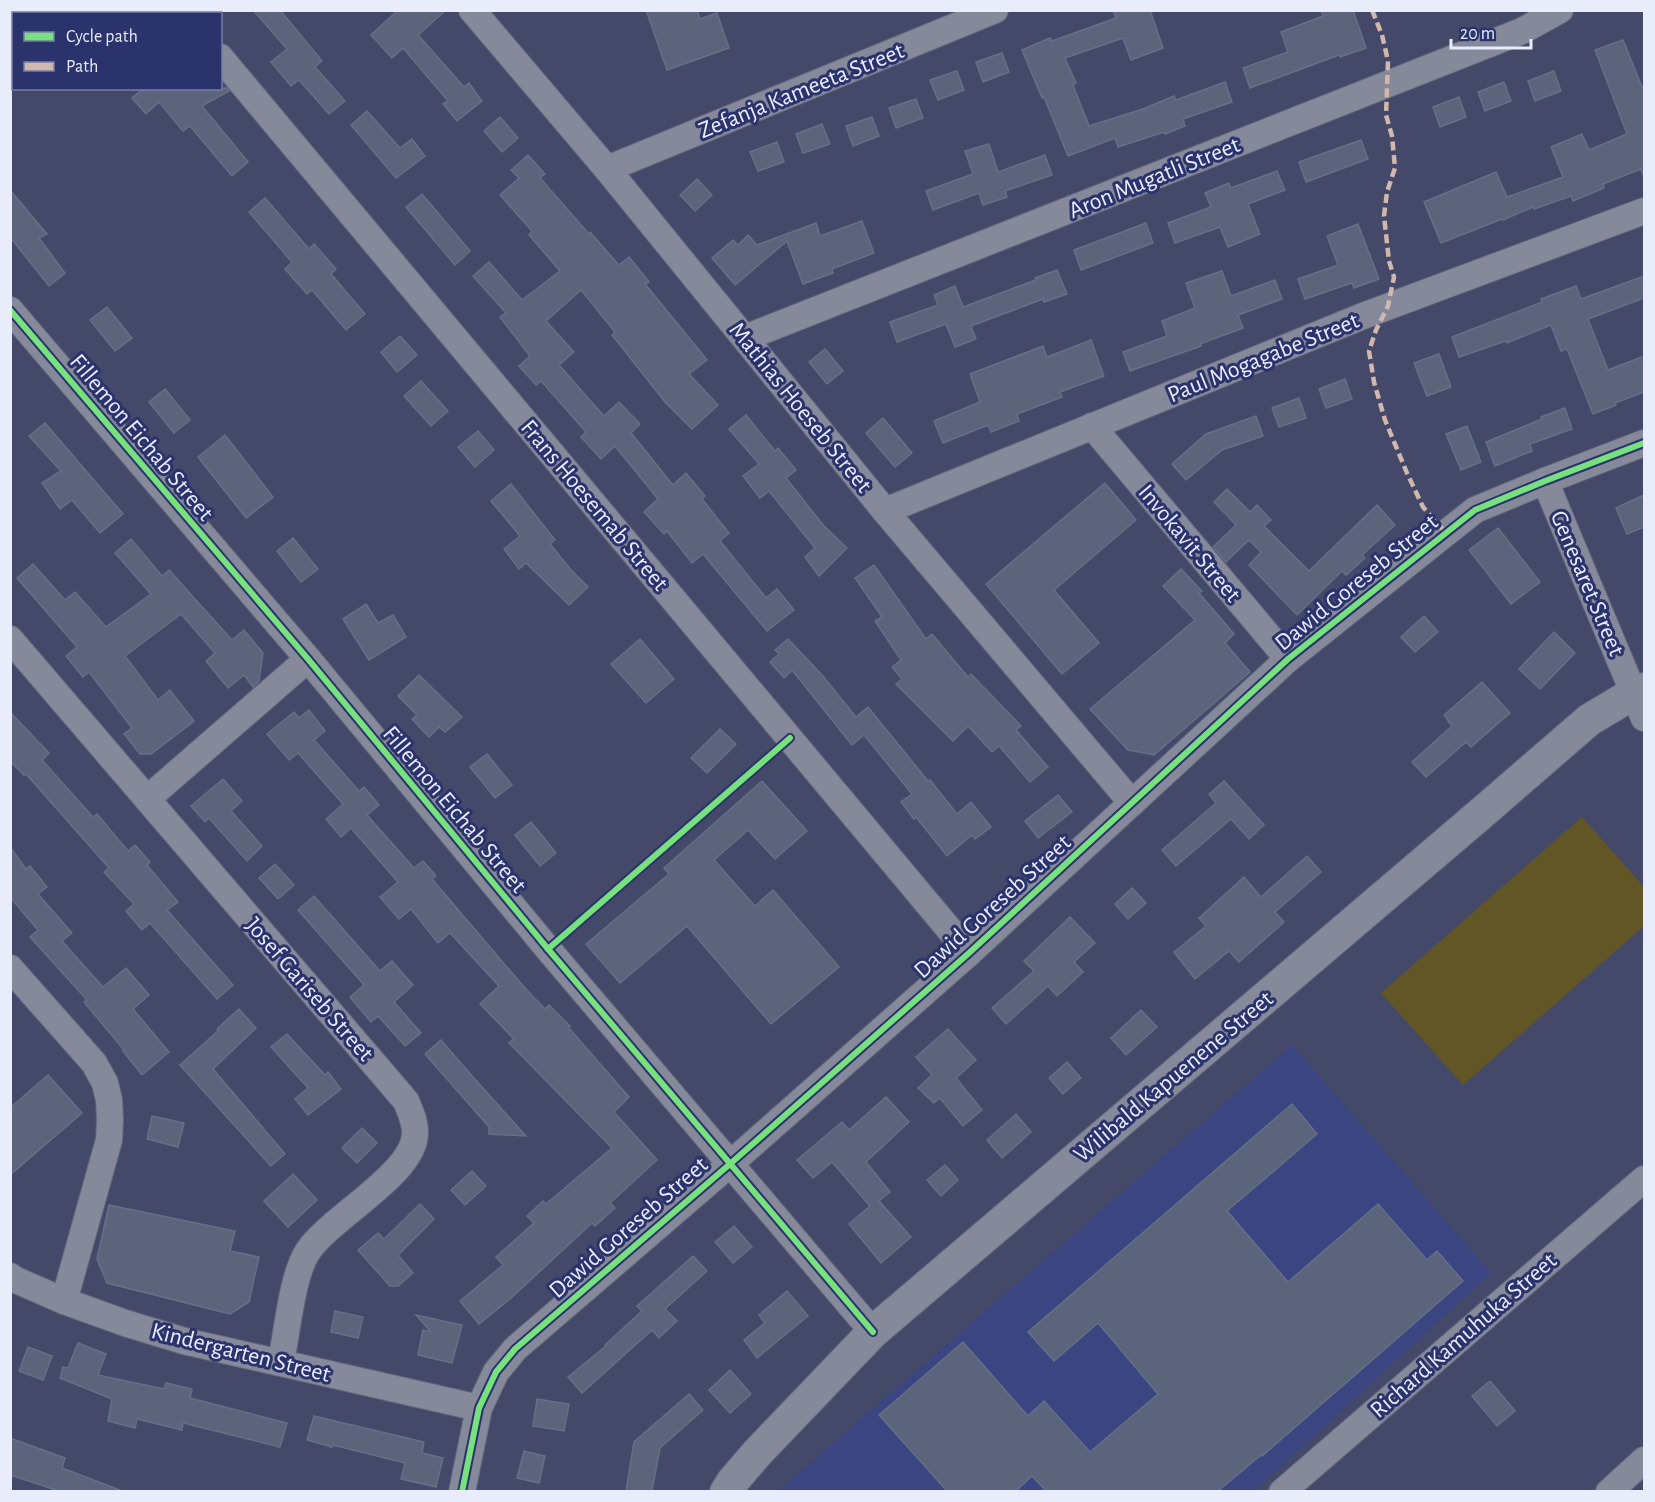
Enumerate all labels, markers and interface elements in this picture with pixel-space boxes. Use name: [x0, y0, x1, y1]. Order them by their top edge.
legend: [12, 12, 222, 90]
scale bar: [1451, 12, 1530, 50]
text: 20 m: [1460, 25, 1495, 43]
text: Cycle path: [66, 28, 138, 46]
street label: Zefanja Kameeta Street: [695, 39, 908, 143]
text: Path: [66, 58, 98, 76]
street label: Aron Mugatli Street: [1065, 133, 1244, 223]
street label: Paul Mogagabe Street: [1164, 308, 1363, 407]
street label: Mathias Hoeseb Street: [724, 318, 876, 498]
street label: Fillemon Eichab Street: [65, 350, 218, 526]
street label: Frans Hoesemab Street: [516, 416, 673, 596]
street label: Invokavit Street: [1133, 480, 1245, 607]
street label: Genesaret Street: [1546, 507, 1629, 660]
street label: Dawid Goreseb Street: [1271, 510, 1443, 656]
street label: Fillemon Eichab Street: [378, 722, 531, 898]
street label: Dawid Goreseb Street: [910, 830, 1076, 983]
street label: Josef Gariseb Street: [241, 913, 378, 1066]
street label: Wilibald Kapuenene Street: [1070, 987, 1278, 1167]
street label: Dawid Goreseb Street: [545, 1152, 713, 1303]
street label: Richard Kamuhuka Street: [1366, 1248, 1561, 1423]
street label: Kindergarten Street: [149, 1319, 333, 1387]

